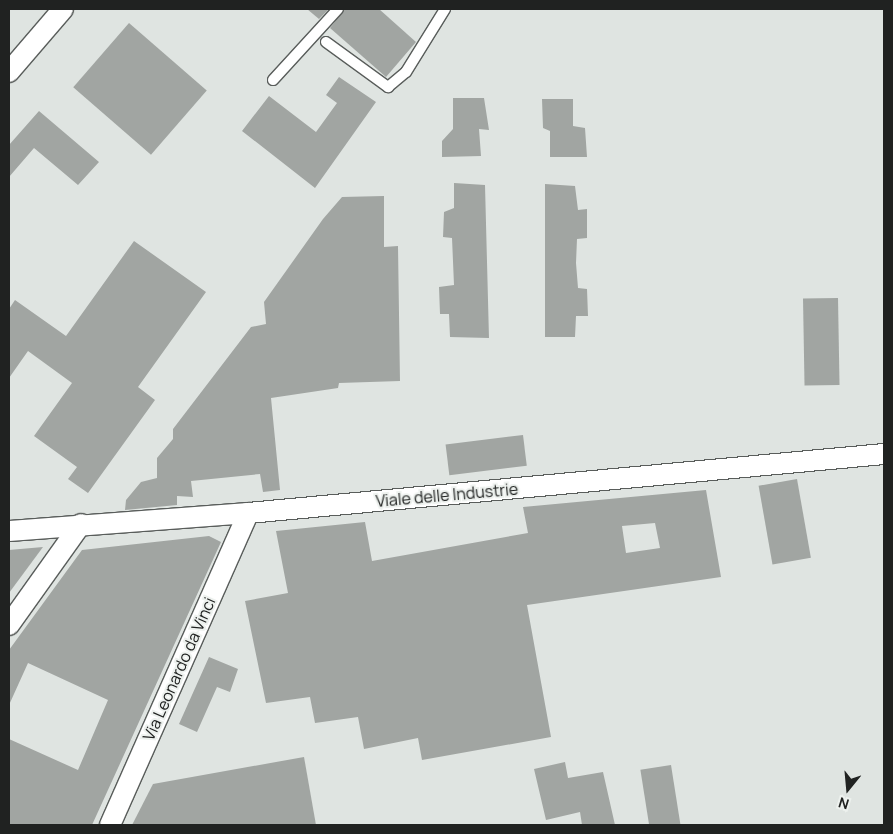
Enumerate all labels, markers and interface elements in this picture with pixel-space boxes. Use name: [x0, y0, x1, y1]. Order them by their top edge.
street label: Viale delle Industrie: [375, 479, 519, 511]
street label: Via Leonardo da Vinci: [139, 594, 219, 744]
north arrow: [823, 764, 873, 814]
text: N: [836, 793, 851, 814]

